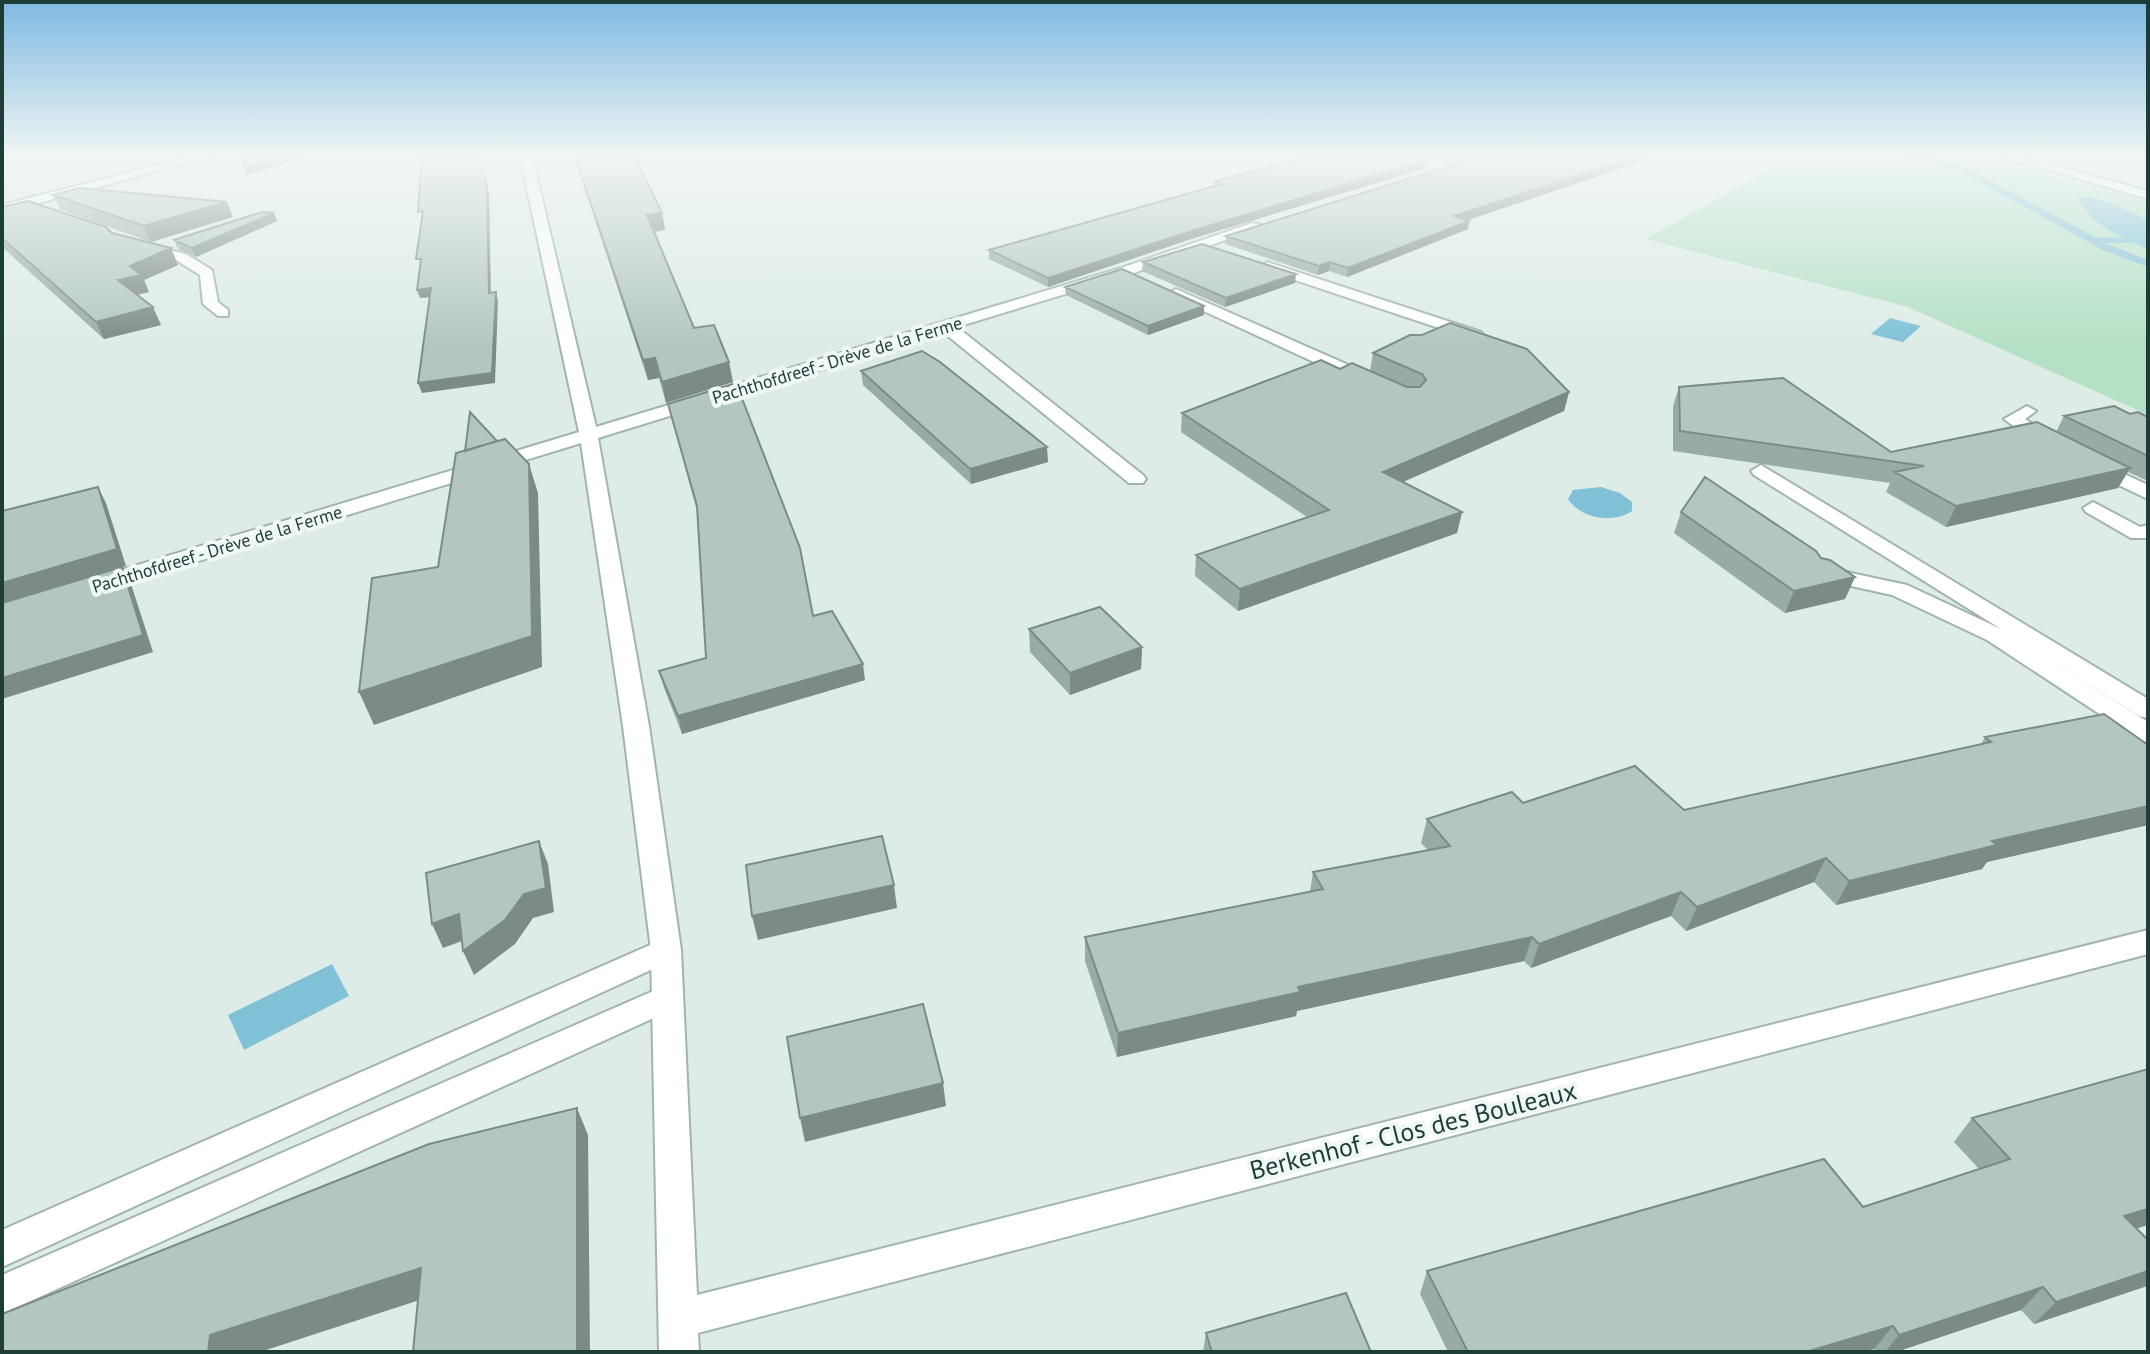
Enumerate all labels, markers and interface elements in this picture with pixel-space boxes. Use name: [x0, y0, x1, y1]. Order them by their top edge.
street label: Pachthofdreef - Drève de la Ferme: [709, 311, 965, 409]
street label: Pachthofdreef - Drève de la Ferme: [89, 500, 345, 598]
street label: Berkenhof - Clos des Bouleaux: [1246, 1073, 1580, 1187]

